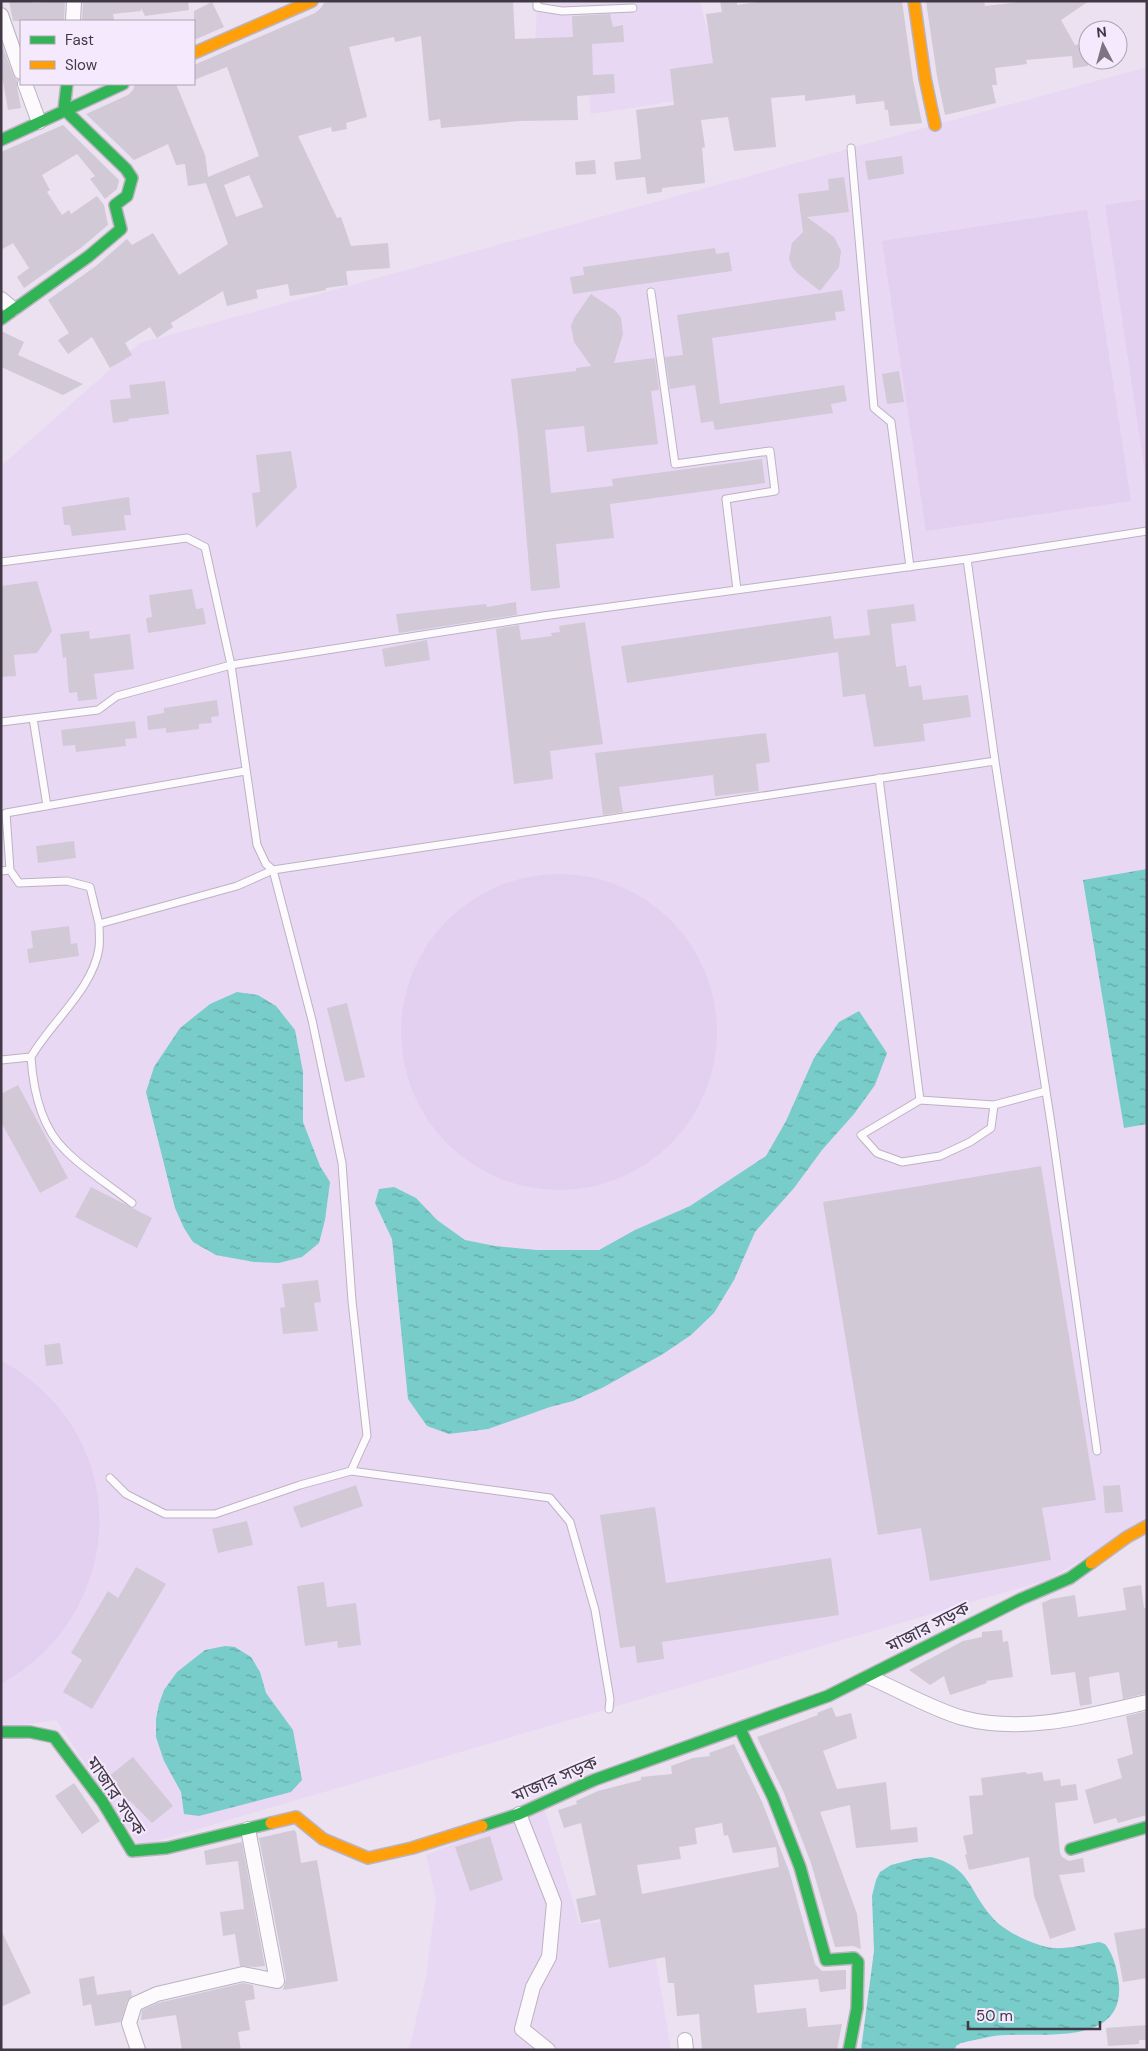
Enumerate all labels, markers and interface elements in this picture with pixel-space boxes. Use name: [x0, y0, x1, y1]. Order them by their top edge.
legend: [20, 20, 195, 85]
north arrow: [1078, 20, 1128, 70]
text: N: [1096, 23, 1108, 42]
text: Fast: [65, 30, 94, 50]
text: Slow: [65, 55, 98, 75]
street label: মাজার সড়ক: [881, 1596, 974, 1659]
street label: মাজার সড়ক: [508, 1750, 602, 1808]
street label: মাজার সড়ক: [80, 1751, 151, 1840]
scale bar: [968, 1998, 1100, 2030]
text: 50 m: [976, 2006, 1013, 2026]

